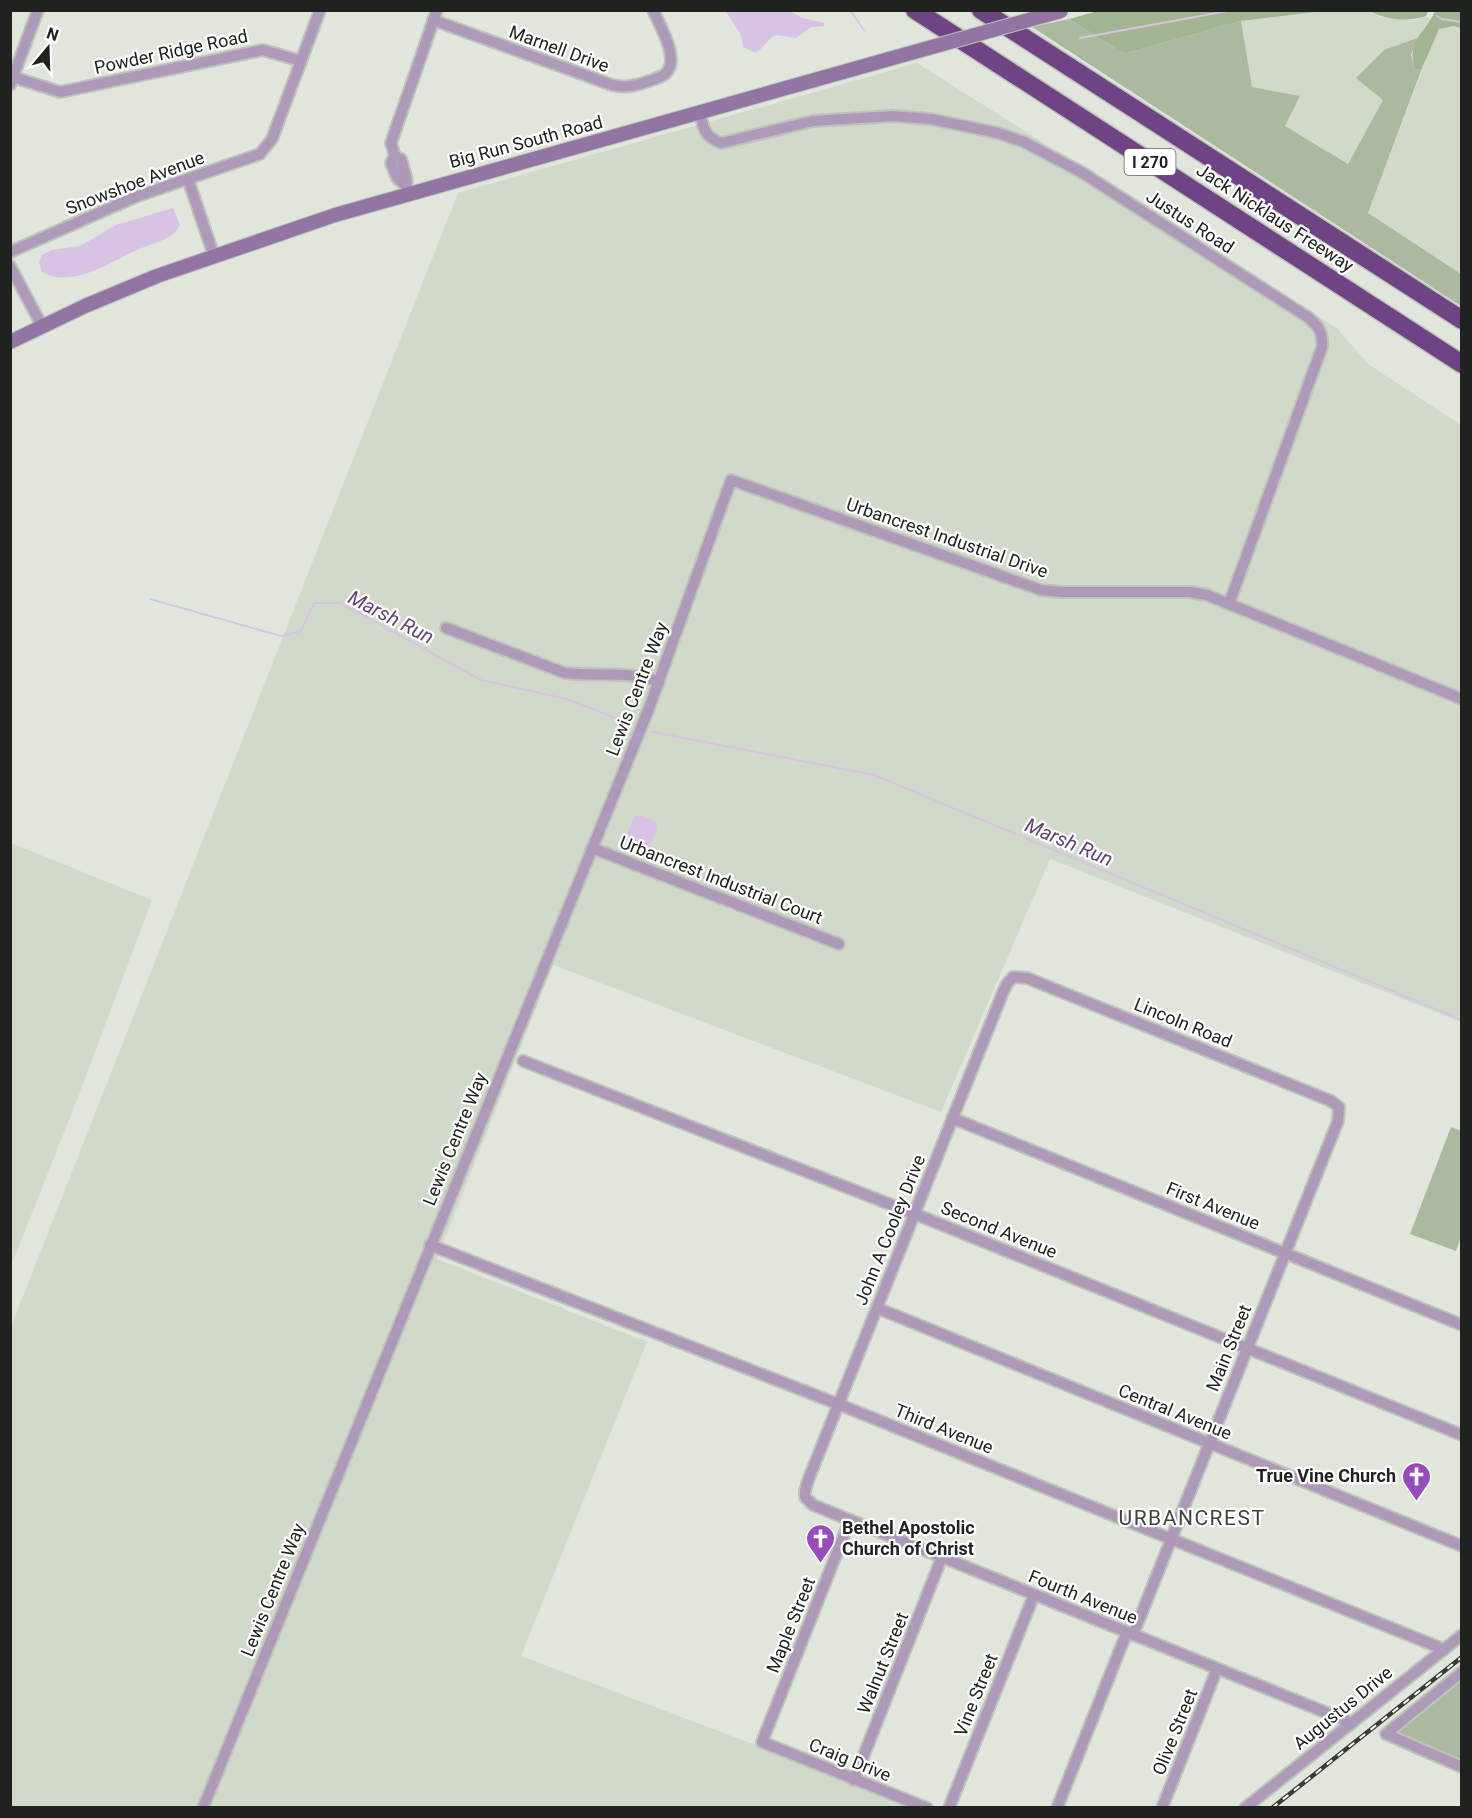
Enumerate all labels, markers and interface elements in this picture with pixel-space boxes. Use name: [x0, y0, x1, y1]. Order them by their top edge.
north arrow: [18, 18, 78, 78]
street label: Marnell Drive: [506, 21, 612, 76]
text: N: [44, 23, 61, 45]
street label: Powder Ridge Road: [92, 25, 250, 78]
street label: Big Run South Road: [447, 111, 605, 172]
street label: Snowshoe Avenue: [63, 146, 207, 219]
road number: I 270: [1124, 149, 1176, 175]
street label: Jack Nicklaus Freeway: [1193, 159, 1358, 276]
street label: Justus Road: [1143, 186, 1238, 258]
street label: Urbancrest Industrial Drive: [844, 493, 1051, 582]
water label: Marsh Run: [344, 585, 438, 649]
street label: Lewis Centre Way: [601, 618, 672, 759]
water label: Marsh Run: [1021, 813, 1117, 871]
street label: Urbancrest Industrial Court: [617, 831, 826, 928]
street label: Lincoln Road: [1131, 993, 1235, 1052]
street label: Lewis Centre Way: [418, 1069, 491, 1208]
street label: John A Cooley Drive: [850, 1152, 929, 1308]
street label: First Avenue: [1163, 1177, 1263, 1234]
street label: Second Avenue: [938, 1197, 1060, 1262]
street label: Main Street: [1202, 1301, 1256, 1394]
street label: Central Avenue: [1115, 1379, 1235, 1444]
street label: Third Avenue: [892, 1399, 997, 1458]
church icon: True Vine Church: [1401, 1460, 1433, 1502]
place label: True Vine Church: [1256, 1465, 1396, 1486]
district label: URBANCREST: [1119, 1506, 1265, 1530]
place label: Bethel Apostolic Church of Christ: [842, 1517, 975, 1559]
street label: Lewis Centre Way: [236, 1520, 309, 1659]
church icon: Bethel Apostolic Church of Christ: [805, 1522, 837, 1564]
street label: Fourth Avenue: [1026, 1565, 1141, 1628]
street label: Maple Street: [762, 1574, 819, 1676]
street label: Walnut Street: [853, 1609, 912, 1717]
street label: Vine Street: [949, 1650, 1002, 1739]
street label: Augustus Drive: [1289, 1661, 1396, 1754]
street label: Olive Street: [1148, 1685, 1201, 1778]
street label: Craig Drive: [806, 1734, 894, 1786]

